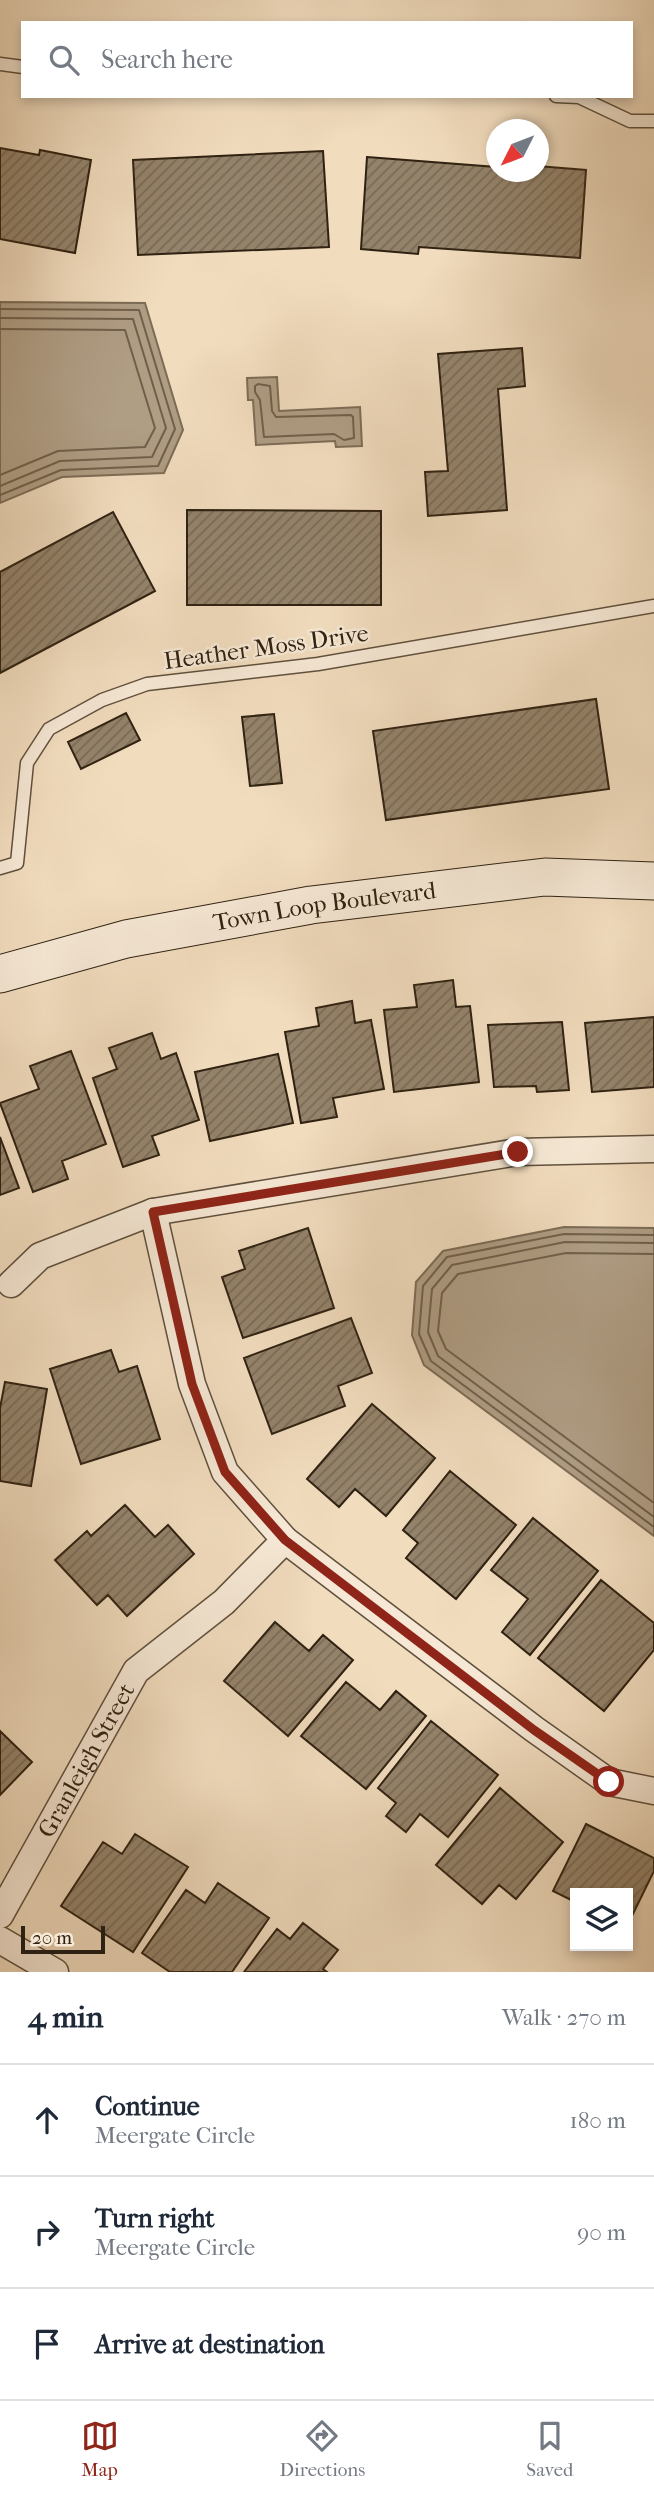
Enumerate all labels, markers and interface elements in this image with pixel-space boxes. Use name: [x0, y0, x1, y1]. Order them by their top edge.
search box: [21, 21, 633, 98]
icon: search: [45, 41, 83, 79]
text: Search here: [101, 44, 233, 75]
north arrow: [486, 119, 549, 182]
street label: Heather Moss Drive: [162, 619, 370, 675]
street label: Town Loop Boulevard: [211, 876, 438, 937]
route end: [502, 1136, 533, 1167]
street label: Granleigh Street: [32, 1678, 141, 1843]
route start: [593, 1766, 624, 1797]
map controls: [570, 1888, 633, 1951]
button: layers: [570, 1888, 633, 1951]
scale bar: [21, 1923, 105, 1955]
text: 20 m: [32, 1927, 72, 1949]
text: 4 min: [28, 2000, 103, 2035]
text: Walk · 270 m: [502, 2004, 626, 2031]
text: Continue: [95, 2091, 200, 2122]
icon: ahead: [28, 2101, 66, 2139]
text: 180 m: [569, 2107, 626, 2134]
text: Meergate Circle: [95, 2122, 255, 2149]
text: Turn right: [95, 2203, 215, 2234]
icon: right: [28, 2213, 66, 2251]
text: 90 m: [577, 2219, 626, 2246]
text: Meergate Circle: [95, 2234, 255, 2261]
icon: arrive: [28, 2325, 66, 2363]
text: Arrive at destination: [95, 2329, 325, 2360]
tab: Map: [81, 2417, 119, 2481]
tab: Directions: [280, 2417, 365, 2481]
tab: Saved: [526, 2417, 573, 2481]

